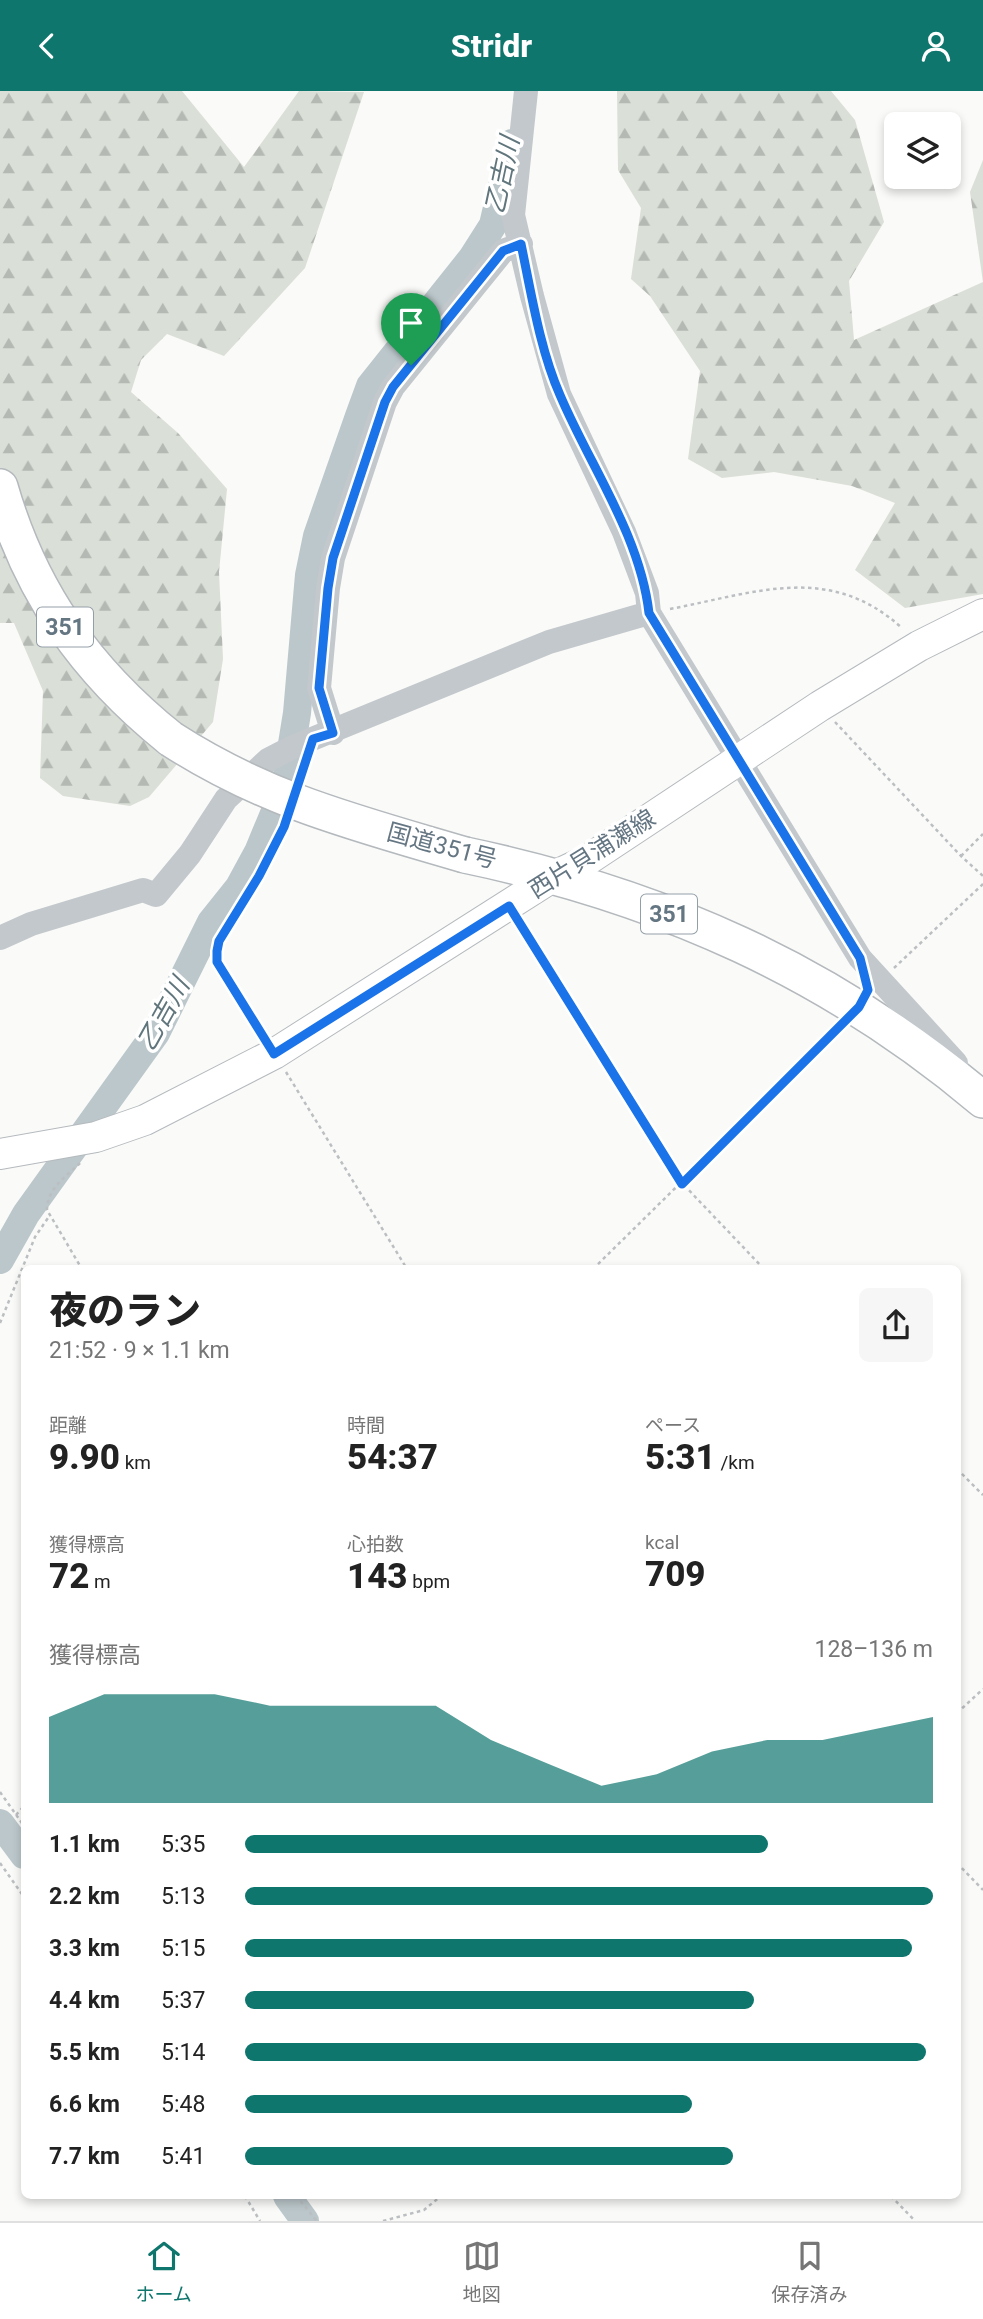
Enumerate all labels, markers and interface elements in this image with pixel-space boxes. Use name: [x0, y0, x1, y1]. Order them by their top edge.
icon: back: [28, 27, 66, 65]
text: Stridr: [451, 27, 532, 65]
icon: person: [917, 27, 955, 65]
map controls: [884, 112, 961, 189]
button: layers: [884, 112, 961, 189]
water label: 乙吉川: [479, 131, 525, 216]
pin: [381, 293, 441, 365]
icon: arrive: [392, 304, 430, 342]
road number: 351: [37, 607, 93, 647]
street label: 西片貝浦瀬線: [524, 804, 660, 904]
street label: 国道351号: [384, 818, 500, 874]
road number: 351: [641, 895, 697, 933]
water label: 乙吉川: [131, 970, 196, 1055]
button: share: [859, 1288, 933, 1362]
text: 夜のラン: [49, 1289, 201, 1333]
text: 21:52 · 9 × 1.1 km: [49, 1337, 230, 1364]
text: 距離: [49, 1414, 87, 1437]
text: 時間: [347, 1414, 385, 1437]
text: ペース: [645, 1414, 701, 1437]
text: 9.90: [49, 1437, 120, 1478]
text: 54:37: [347, 1437, 438, 1478]
text: 5:31: [645, 1437, 716, 1478]
text: km: [120, 1451, 151, 1474]
text: /km: [716, 1451, 755, 1474]
text: kcal: [645, 1531, 679, 1554]
text: 獲得標高: [49, 1533, 125, 1556]
text: 心拍数: [347, 1533, 404, 1556]
text: 709: [645, 1554, 706, 1595]
text: 72: [49, 1556, 89, 1597]
text: 143: [347, 1556, 408, 1597]
text: m: [89, 1570, 111, 1593]
text: bpm: [408, 1570, 450, 1593]
text: 128–136 m: [814, 1636, 933, 1663]
text: 獲得標高: [49, 1642, 141, 1669]
text: 1.1 km: [49, 1831, 120, 1858]
text: 5:35: [161, 1831, 205, 1858]
text: 2.2 km: [49, 1883, 120, 1910]
text: 5:13: [161, 1883, 205, 1910]
text: 3.3 km: [49, 1935, 120, 1962]
text: 5:15: [161, 1935, 205, 1962]
text: 4.4 km: [49, 1987, 120, 2014]
text: 5:37: [161, 1987, 205, 2014]
text: 5.5 km: [49, 2039, 120, 2066]
text: 5:14: [161, 2039, 205, 2066]
text: 6.6 km: [49, 2091, 120, 2118]
text: 5:48: [161, 2091, 205, 2118]
text: 7.7 km: [49, 2143, 120, 2170]
text: 5:41: [161, 2143, 205, 2170]
tab: ホーム: [135, 2237, 192, 2306]
tab: 地図: [463, 2237, 501, 2306]
tab: 保存済み: [772, 2237, 848, 2306]

